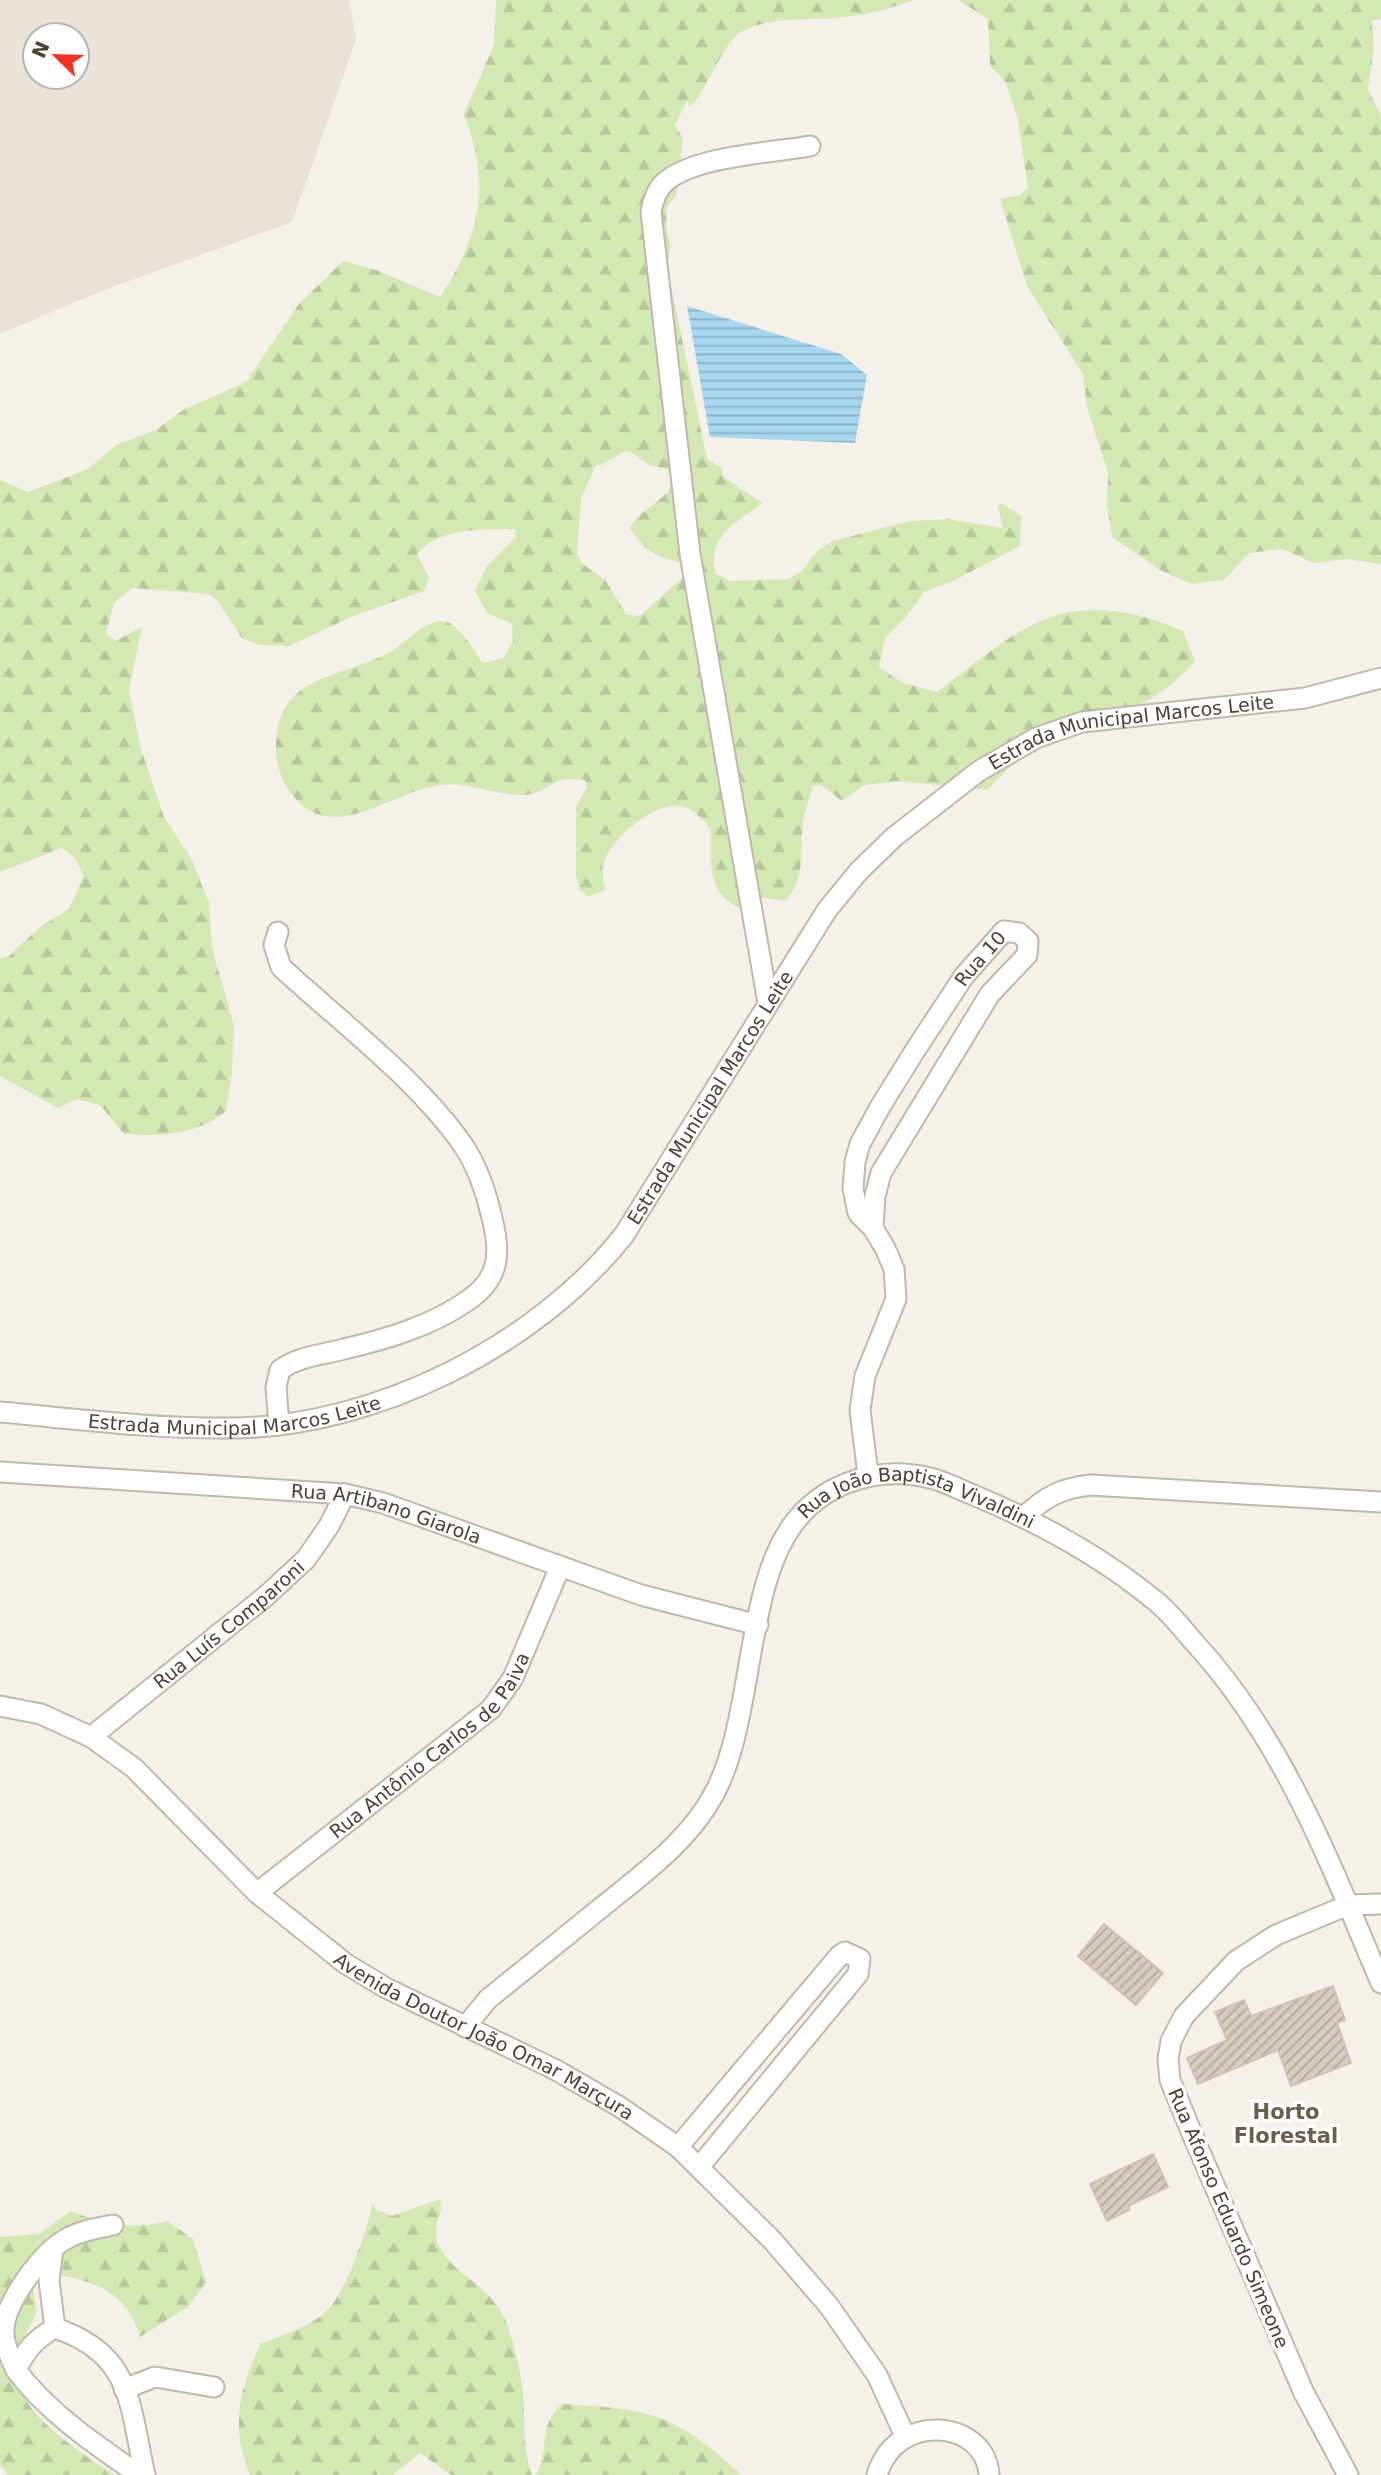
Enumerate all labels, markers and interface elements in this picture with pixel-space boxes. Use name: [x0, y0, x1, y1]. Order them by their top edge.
north arrow: [21, 21, 91, 91]
text: N: [27, 38, 54, 61]
street label: Estrada Municipal Marcos Leite: [984, 690, 1275, 774]
street label: Rua 10: [950, 926, 1010, 990]
street label: Estrada Municipal Marcos Leite: [622, 966, 797, 1228]
street label: Estrada Municipal Marcos Leite: [87, 1391, 383, 1439]
text: Rua João Baptista Vivaldini: [793, 1463, 1039, 1532]
street label: Rua Artibano Giarola: [290, 1480, 484, 1548]
street label: Rua João Baptista Vivaldini: [791, 1510, 1045, 1538]
street label: Rua Luís Comparoni: [149, 1555, 309, 1693]
street label: Rua Antônio Carlos de Paiva: [325, 1649, 534, 1843]
street label: Avenida Doutor João Omar Marçura: [330, 1948, 638, 2124]
street label: Rua Afonso Eduardo Simeone: [1164, 2085, 1294, 2351]
district label: Horto Florestal: [1234, 2100, 1338, 2148]

